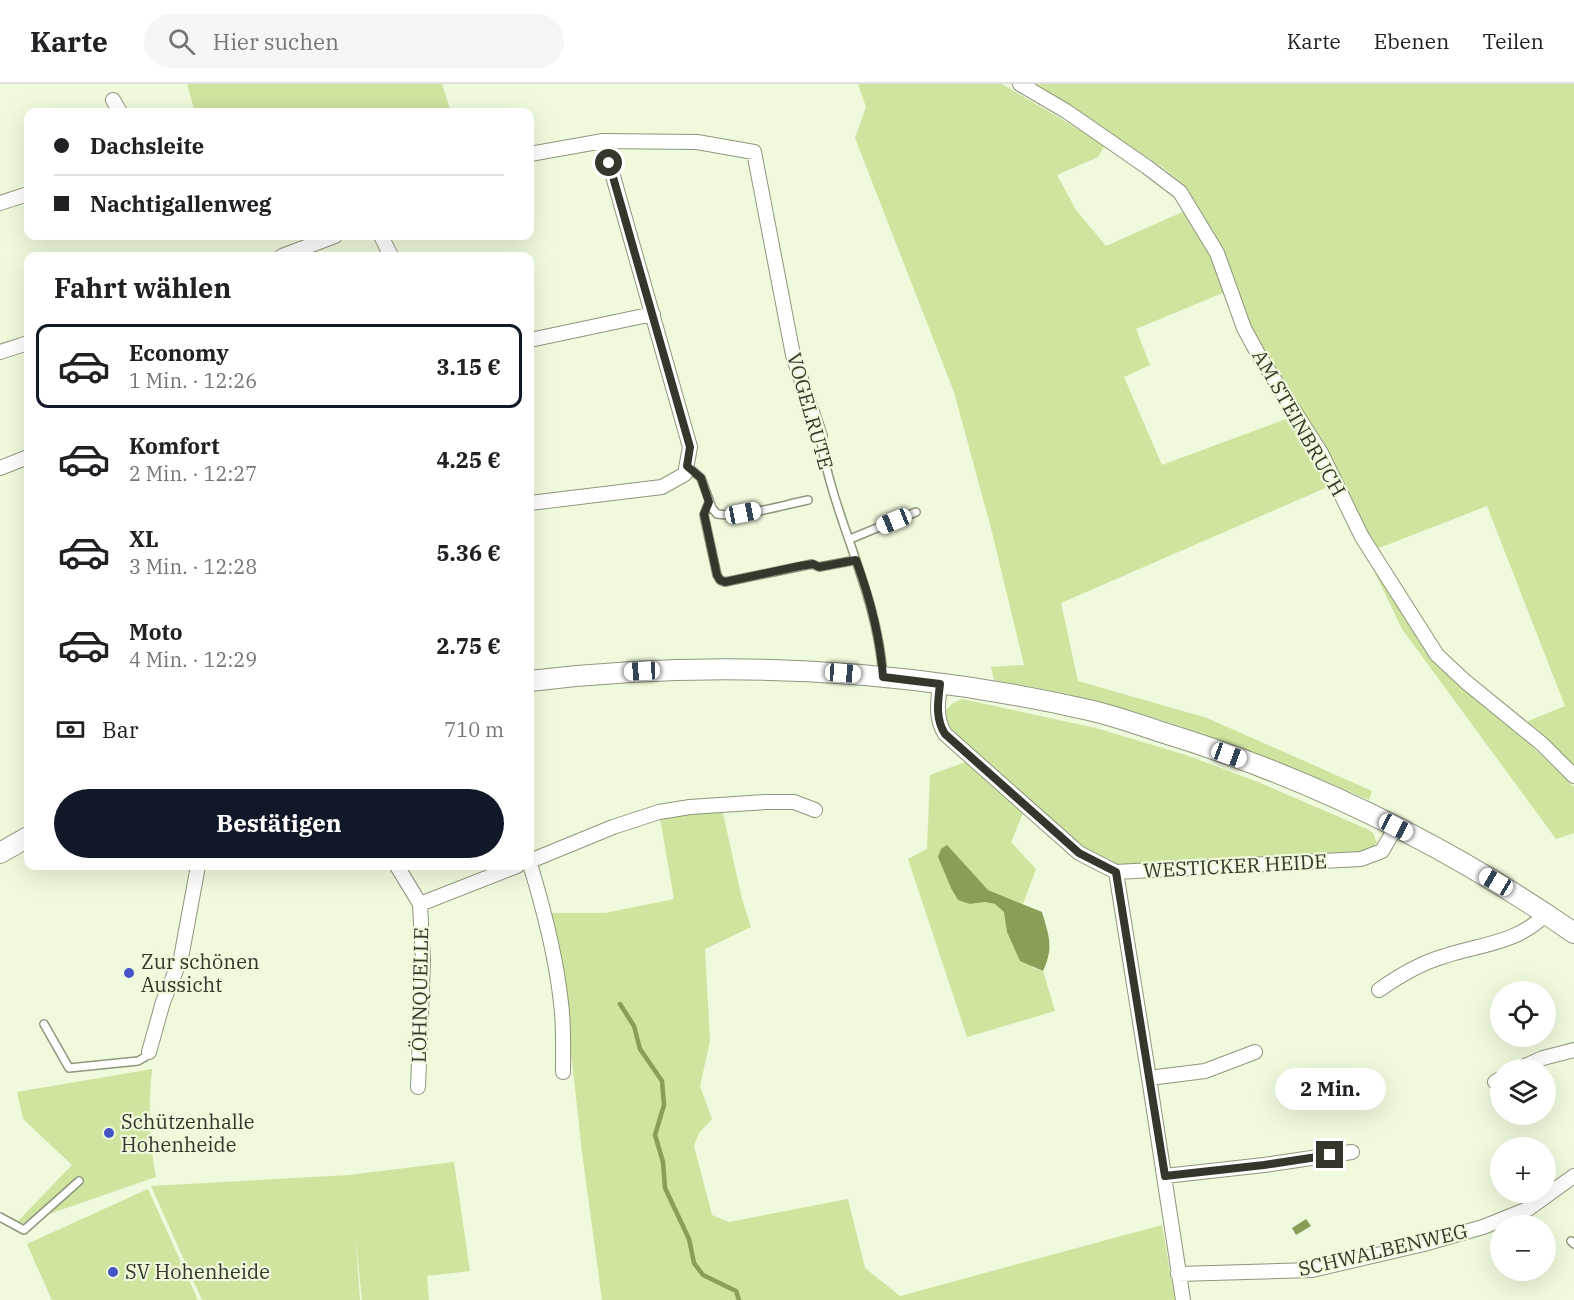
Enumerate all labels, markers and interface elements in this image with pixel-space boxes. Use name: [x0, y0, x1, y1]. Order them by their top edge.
search box: [144, 14, 564, 68]
text: Karte: [30, 23, 108, 60]
icon: search: [165, 25, 198, 58]
text: Hier suchen: [213, 27, 339, 56]
text: Karte: [1287, 27, 1341, 55]
text: Ebenen: [1374, 27, 1449, 55]
text: Teilen: [1482, 27, 1544, 55]
text: Dachsleite: [90, 131, 204, 160]
route start: [595, 149, 622, 176]
text: Nachtigallenweg: [90, 189, 272, 218]
text: Fahrt wählen: [54, 270, 231, 305]
text: Economy: [129, 338, 229, 367]
icon: car: [57, 339, 111, 393]
street label: AM STEINBRUCH: [1246, 344, 1353, 501]
street label: VOGELRUTE: [781, 349, 840, 472]
text: 3.15 €: [436, 352, 501, 381]
text: 1 Min. · 12:26: [129, 367, 257, 394]
text: Komfort: [129, 431, 219, 460]
icon: car: [57, 432, 111, 486]
text: 4.25 €: [436, 445, 501, 474]
text: 2 Min. · 12:27: [129, 460, 257, 487]
car: [724, 501, 762, 525]
car: [874, 506, 914, 536]
text: XL: [129, 524, 159, 553]
icon: car: [57, 525, 111, 579]
text: 5.36 €: [436, 538, 501, 567]
text: 3 Min. · 12:28: [129, 553, 257, 580]
text: Moto: [129, 617, 183, 646]
icon: car: [57, 618, 111, 672]
text: 2.75 €: [436, 631, 501, 660]
text: 4 Min. · 12:29: [129, 646, 257, 673]
car: [624, 661, 660, 681]
car: [824, 663, 862, 683]
icon: cash: [54, 713, 87, 746]
text: Bar: [102, 715, 139, 744]
text: 710 m: [444, 716, 504, 743]
car: [1209, 740, 1249, 770]
button: Bestätigen: [54, 789, 504, 858]
car: [1376, 811, 1416, 843]
street label: WESTICKER HEIDE: [1142, 847, 1328, 884]
car: [1476, 865, 1516, 899]
street label: LÖHNQUELLE: [405, 927, 434, 1063]
place label: Zur schönen Aussicht: [141, 948, 260, 998]
marker: Zur schönen Aussicht: [122, 966, 136, 980]
map controls: [1490, 981, 1556, 1281]
button: locate: [1490, 981, 1556, 1047]
button: layers: [1490, 1059, 1556, 1125]
callout: 2 Min.: [1274, 1068, 1386, 1110]
text: 2 Min.: [1300, 1075, 1361, 1102]
place label: Schützenhalle Hohenheide: [121, 1108, 255, 1158]
marker: Schützenhalle Hohenheide: [102, 1126, 116, 1140]
button: +: [1490, 1137, 1556, 1203]
route end: [1316, 1141, 1343, 1168]
button: −: [1490, 1215, 1556, 1281]
street label: SCHWALBENWEG: [1296, 1217, 1470, 1282]
place label: SV Hohenheide: [125, 1258, 270, 1285]
marker: SV Hohenheide: [106, 1265, 120, 1279]

